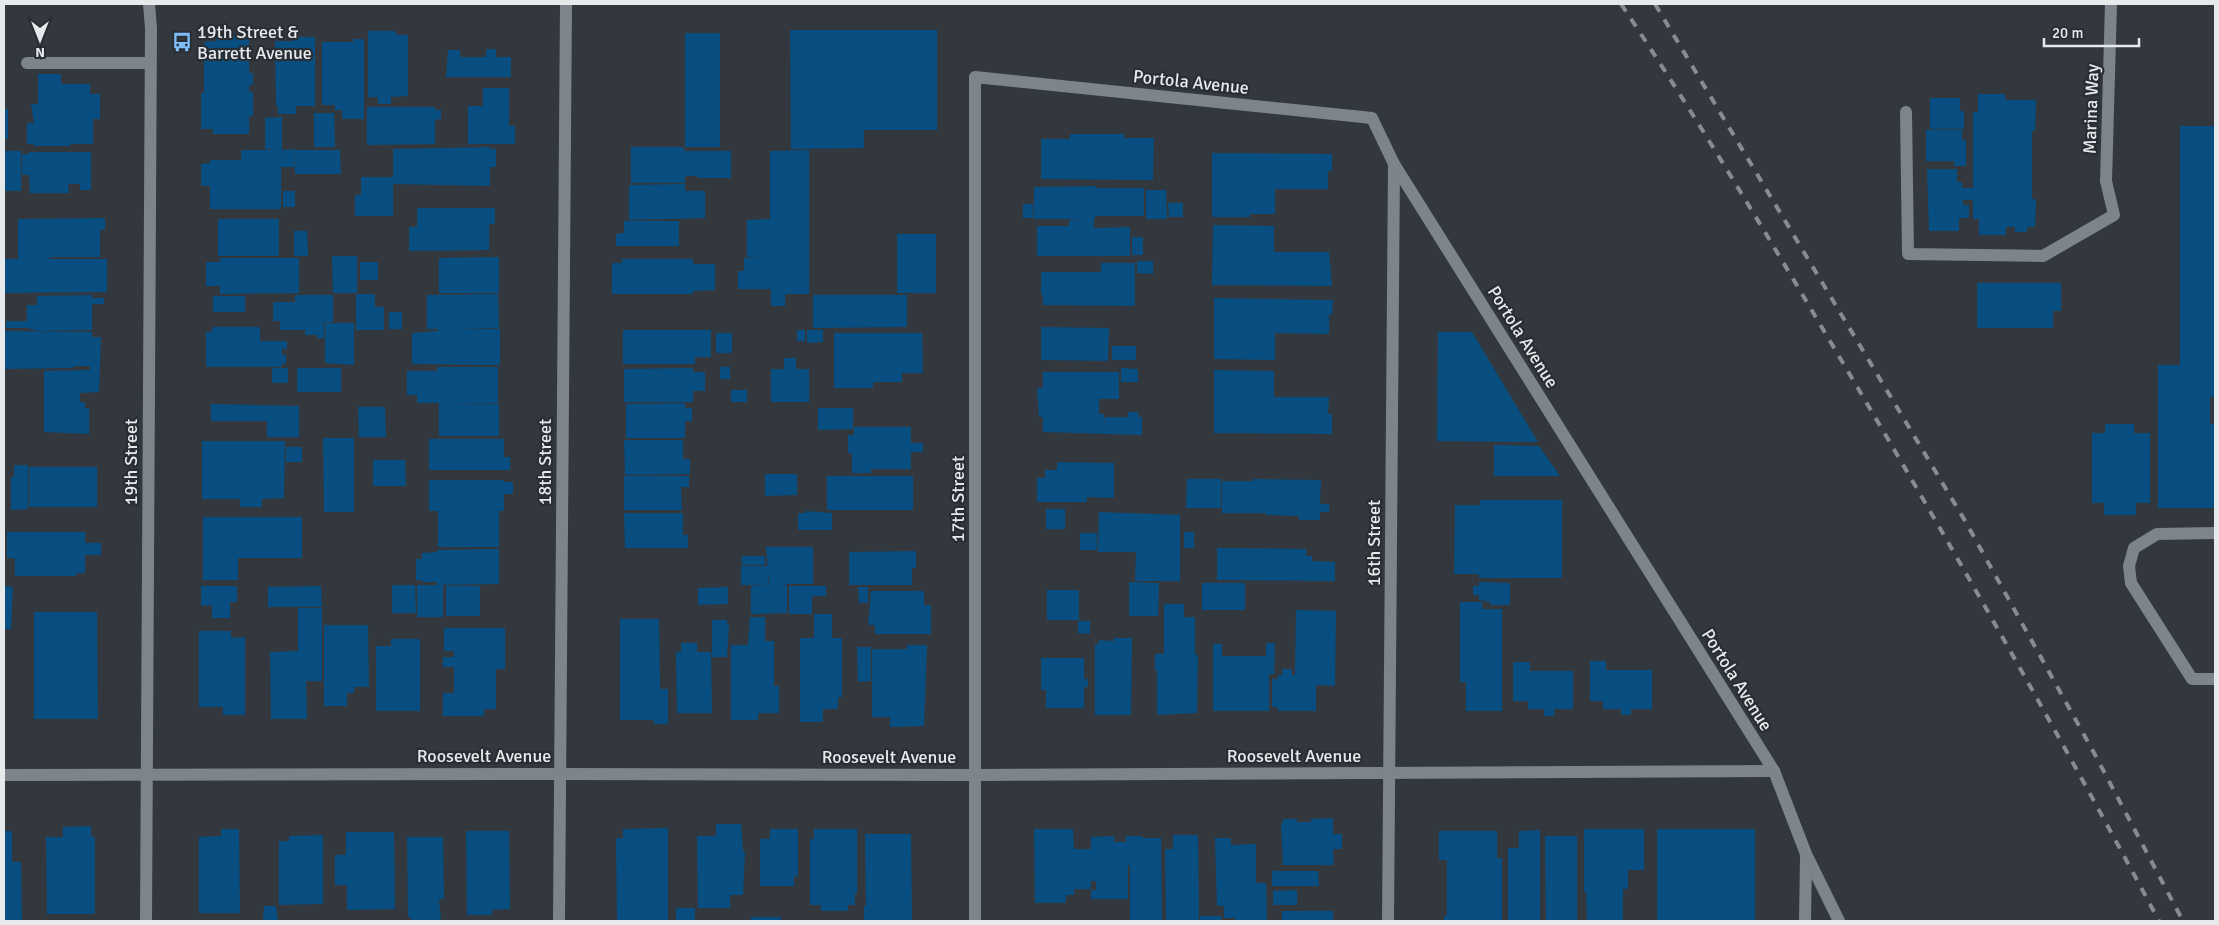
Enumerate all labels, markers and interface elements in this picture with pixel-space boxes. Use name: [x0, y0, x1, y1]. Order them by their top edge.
north arrow: [15, 15, 65, 65]
scale bar: [2044, 15, 2139, 47]
place label: 19th Street & Barrett Avenue: [197, 21, 312, 64]
text: 20 m: [2052, 24, 2083, 42]
bus stop icon: 19th Street & Barrett Avenue: [171, 31, 193, 53]
text: N: [35, 44, 45, 61]
street label: Marina Way: [2078, 63, 2104, 155]
street label: Portola Avenue: [1132, 65, 1250, 99]
street label: Portola Avenue: [1483, 282, 1563, 392]
street label: 19th Street: [120, 419, 142, 505]
street label: 18th Street: [534, 419, 556, 505]
street label: 17th Street: [947, 456, 969, 542]
street label: 16th Street: [1363, 500, 1385, 586]
street label: Portola Avenue: [1697, 625, 1777, 735]
street label: Roosevelt Avenue: [417, 745, 551, 767]
street label: Roosevelt Avenue: [1227, 745, 1361, 767]
street label: Roosevelt Avenue: [822, 746, 956, 768]

